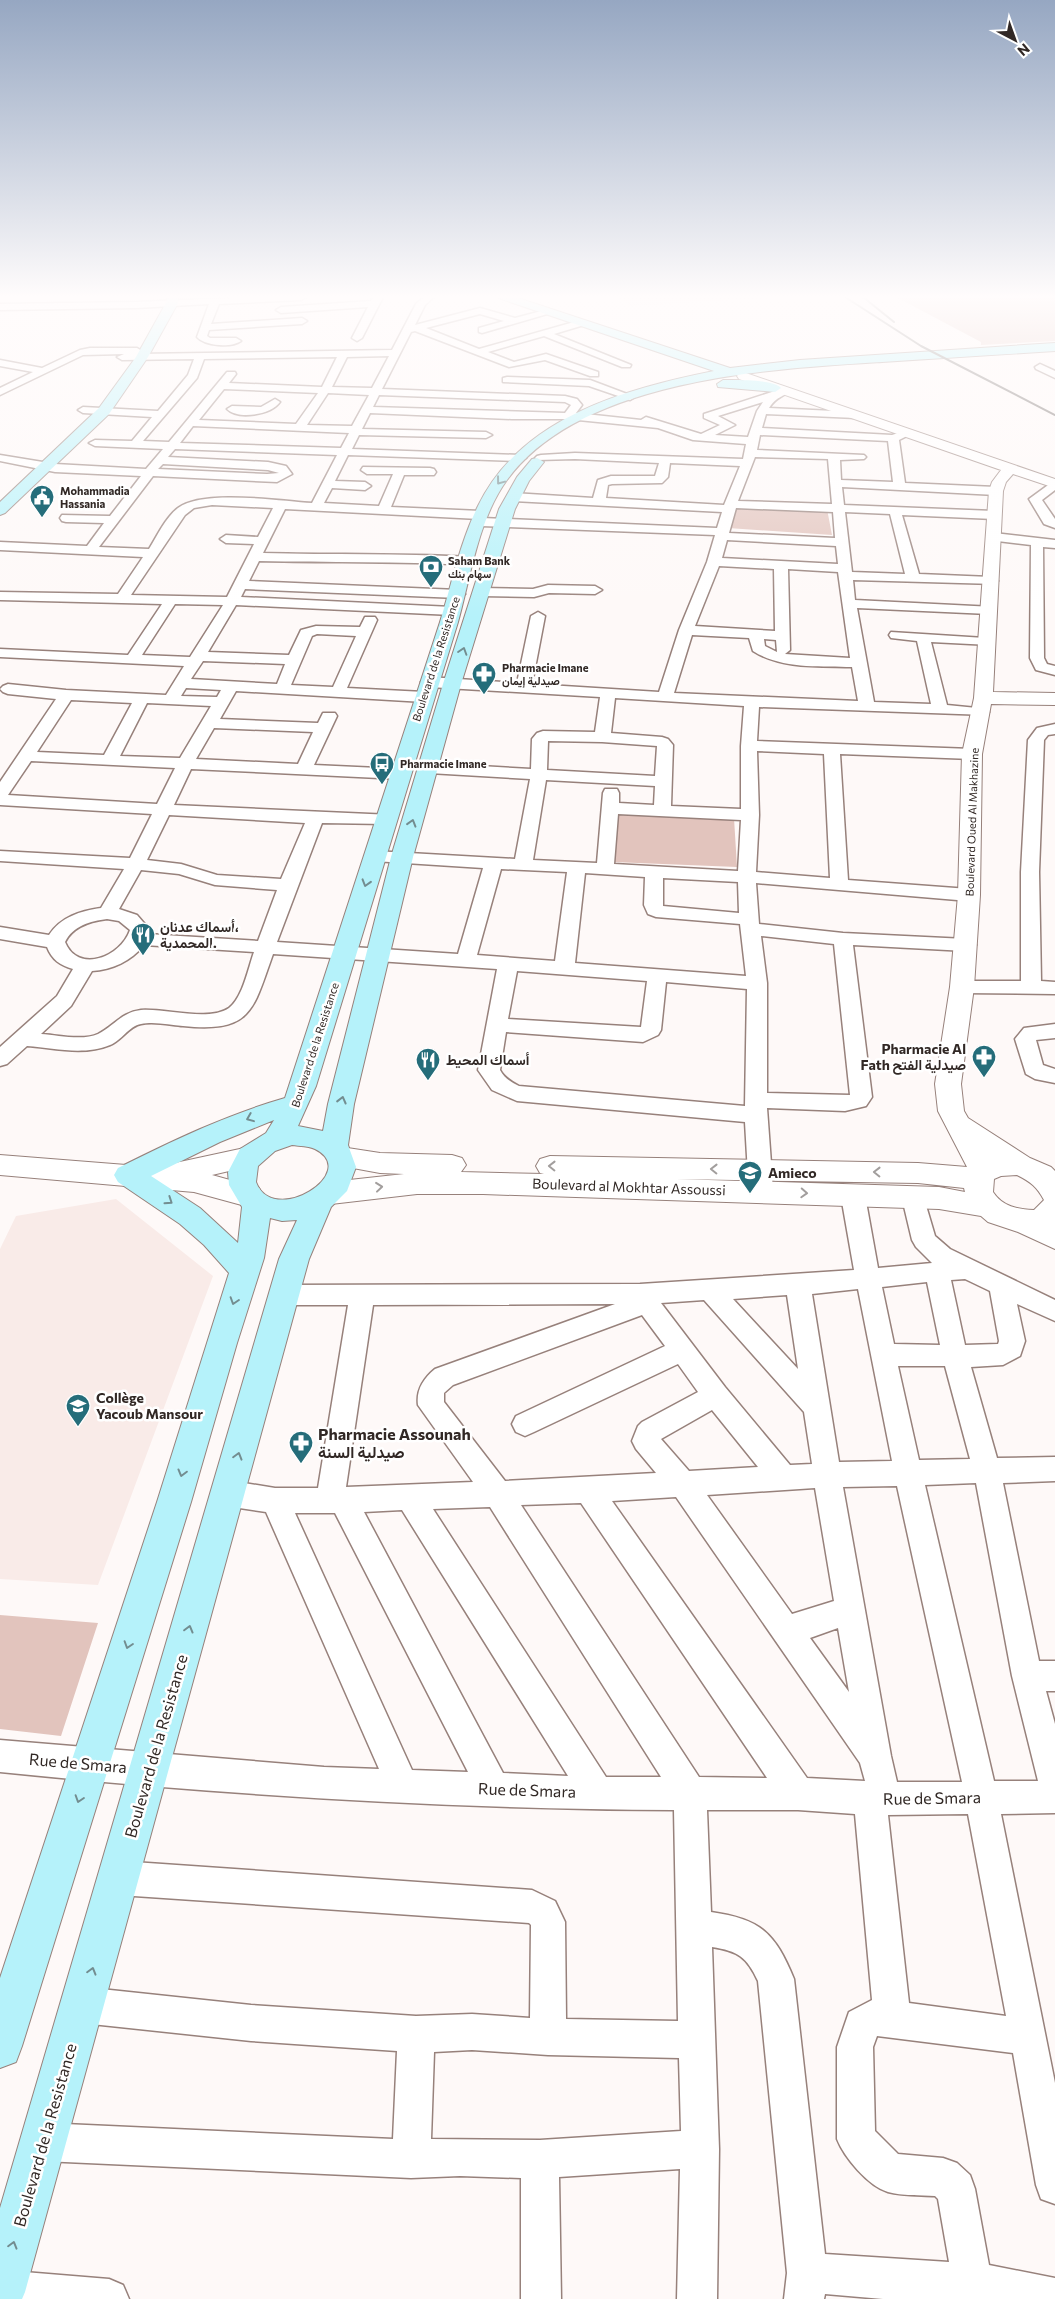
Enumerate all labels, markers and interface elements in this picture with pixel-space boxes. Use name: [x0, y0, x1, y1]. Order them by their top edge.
north arrow: [990, 15, 1040, 65]
text: N: [1014, 40, 1033, 60]
one-way arrow: [497, 475, 506, 485]
public building icon: Mohammadia Hassania: [29, 484, 55, 518]
place label: Mohammadia Hassania: [60, 484, 130, 510]
bank icon: Saham Bank سهام بنك: [418, 554, 444, 588]
place label: Saham Bank سهام بنك: [448, 554, 511, 582]
street label: Boulevard de la Resistance: [409, 595, 462, 723]
one-way arrow: [457, 647, 467, 655]
pharmacy icon: Pharmacie Imane صيدلية إيمان: [471, 661, 497, 695]
place label: Pharmacie Imane صيدلية إيمان: [502, 661, 589, 688]
street label: Boulevard Oued Al Makhazine: [962, 747, 981, 897]
bus stop icon: Pharmacie Imane: [369, 751, 395, 785]
place label: Pharmacie Imane: [400, 757, 487, 770]
one-way arrow: [407, 820, 417, 828]
one-way arrow: [362, 879, 372, 887]
place label: أسماك عدنان، المحمدية.: [160, 918, 239, 952]
restaurant icon: أسماك عدنان، المحمدية.: [130, 922, 156, 956]
street label: Boulevard de la Resistance: [288, 981, 341, 1109]
place label: Pharmacie Al Fath صيدلية الفتح: [861, 1040, 966, 1075]
pharmacy icon: Pharmacie Al Fath صيدلية الفتح: [971, 1044, 997, 1078]
restaurant icon: أسماك المحيط: [415, 1047, 441, 1081]
place label: أسماك المحيط: [446, 1051, 530, 1069]
one-way arrow: [336, 1095, 347, 1104]
one-way arrow: [246, 1112, 255, 1122]
school or university icon: Amieco: [737, 1160, 763, 1194]
one-way arrow: [548, 1161, 556, 1171]
one-way arrow: [710, 1163, 718, 1174]
place label: Amieco: [768, 1164, 817, 1181]
one-way arrow: [873, 1167, 880, 1177]
street label: Boulevard al Mokhtar Assoussi: [532, 1175, 726, 1198]
one-way arrow: [375, 1182, 383, 1193]
one-way arrow: [800, 1188, 808, 1199]
one-way arrow: [163, 1195, 173, 1204]
one-way arrow: [230, 1296, 240, 1304]
place label: Collège Yacoub Mansour: [96, 1389, 203, 1422]
school or university icon: Collège Yacoub Mansour: [65, 1393, 91, 1427]
place label: Pharmacie Assounah صيدلية السنة: [318, 1424, 471, 1462]
pharmacy icon: Pharmacie Assounah صيدلية السنة: [288, 1430, 314, 1464]
one-way arrow: [233, 1453, 243, 1461]
one-way arrow: [177, 1468, 187, 1476]
one-way arrow: [183, 1626, 193, 1634]
one-way arrow: [124, 1640, 134, 1648]
street label: Boulevard de la Resistance: [120, 1652, 191, 1840]
street label: Rue de Smara: [28, 1749, 128, 1776]
street label: Rue de Smara: [478, 1778, 576, 1801]
street label: Rue de Smara: [883, 1787, 981, 1808]
one-way arrow: [74, 1795, 84, 1803]
one-way arrow: [87, 1967, 97, 1976]
street label: Boulevard de la Resistance: [9, 2041, 80, 2229]
one-way arrow: [8, 2241, 18, 2250]

